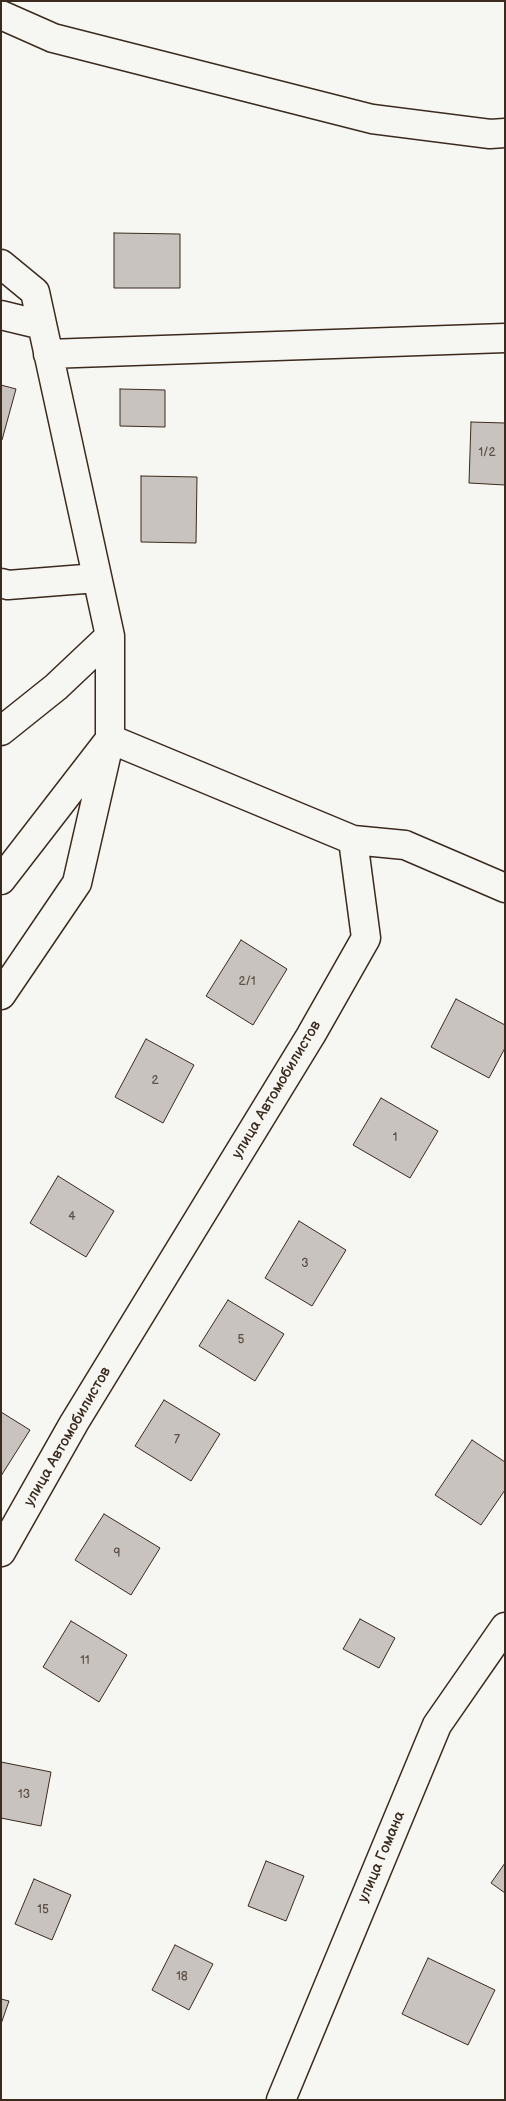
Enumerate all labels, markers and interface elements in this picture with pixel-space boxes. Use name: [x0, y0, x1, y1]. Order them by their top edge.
house number: 1/2: [478, 446, 496, 460]
house number: 2/1: [238, 975, 256, 989]
street label: улица Автомобилистов: [229, 1018, 325, 1162]
house number: 2: [151, 1074, 159, 1088]
house number: 1: [393, 1131, 397, 1145]
house number: 4: [68, 1210, 76, 1224]
house number: 3: [301, 1257, 309, 1271]
house number: 5: [238, 1333, 244, 1347]
street label: улица Автомобилистов: [21, 1364, 115, 1510]
house number: 7: [174, 1433, 180, 1447]
house number: 9: [114, 1547, 120, 1561]
house number: 11: [80, 1654, 90, 1668]
house number: 13: [18, 1788, 30, 1802]
street label: улица Гомана: [355, 1808, 409, 1906]
house number: 15: [37, 1903, 49, 1917]
house number: 18: [176, 1970, 188, 1984]

